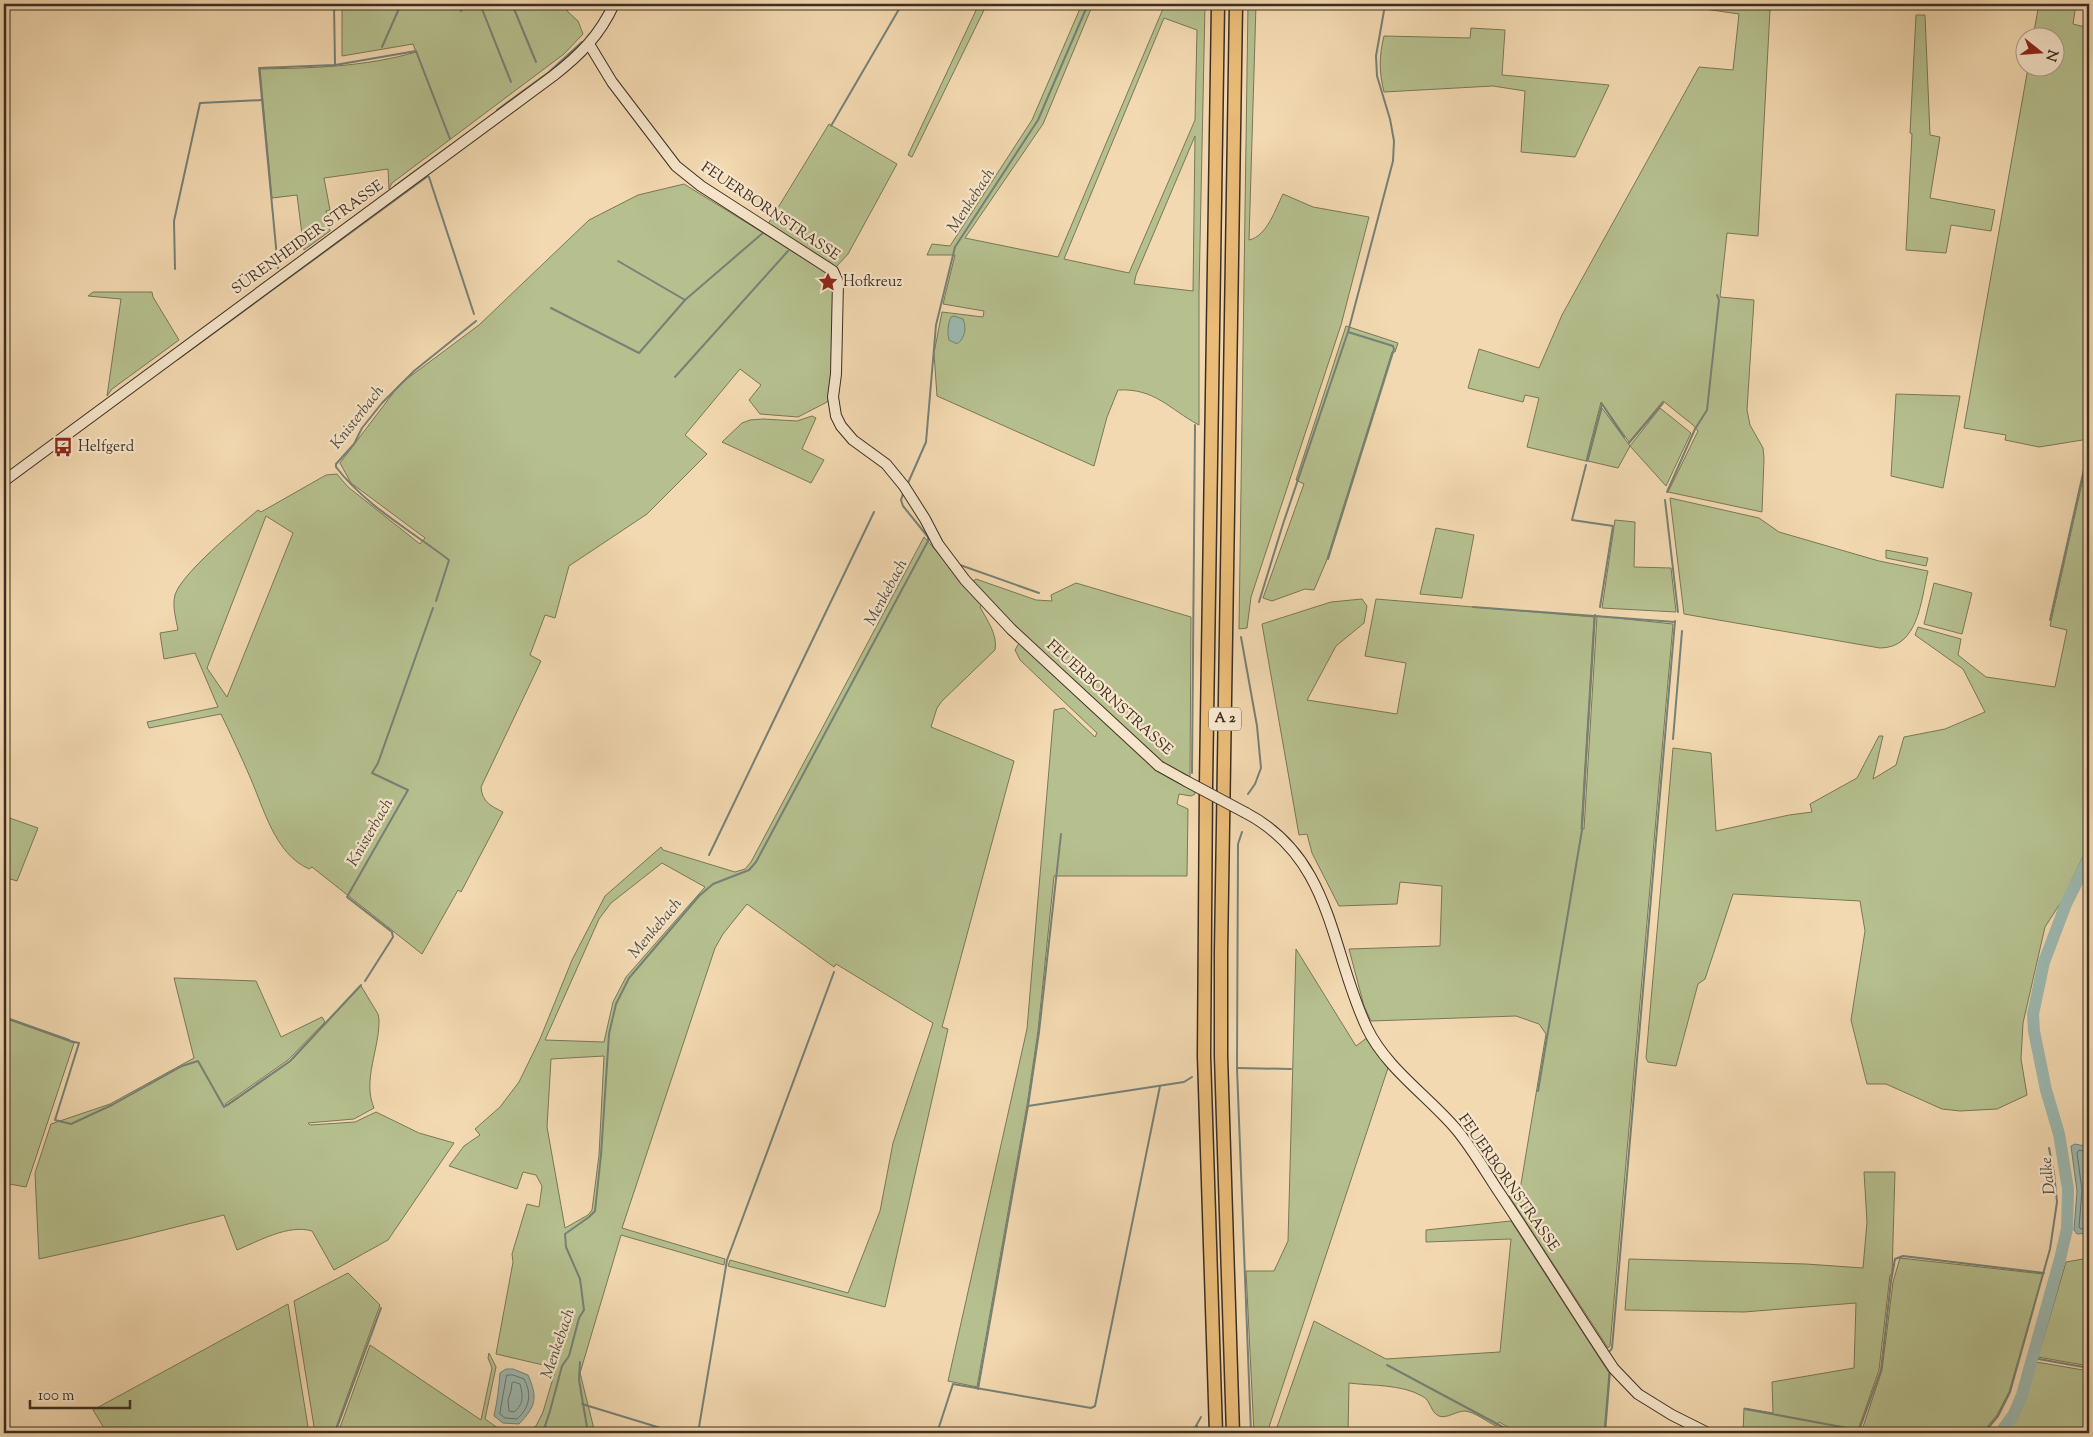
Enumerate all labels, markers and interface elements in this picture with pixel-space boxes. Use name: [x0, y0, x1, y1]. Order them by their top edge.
north arrow: [2016, 28, 2066, 78]
text: N: [2039, 47, 2062, 63]
street label: FEUERBORNSTRASSE: [696, 158, 844, 266]
water label: Menkebach: [943, 164, 1002, 238]
street label: SÜRENHEIDER STRASSE: [227, 175, 388, 300]
place icon: Hofkreuz: [817, 271, 839, 293]
place label: Hofkreuz: [843, 272, 902, 293]
water label: Knisterbach: [326, 381, 390, 455]
bus stop icon: Helfgerd: [52, 436, 74, 458]
place label: Helfgerd: [78, 437, 135, 458]
water label: Menkebach: [860, 555, 914, 631]
street label: FEUERBORNSTRASSE: [1041, 635, 1177, 761]
road number: A 2: [1209, 708, 1241, 731]
water label: Knisterbach: [342, 794, 400, 871]
water label: Menkebach: [624, 894, 688, 964]
street label: FEUERBORNSTRASSE: [1452, 1110, 1564, 1256]
water label: Dalke: [2036, 1156, 2062, 1196]
water label: Menkebach: [536, 1306, 582, 1382]
scale bar: [30, 1377, 130, 1409]
text: 100 m: [38, 1386, 75, 1407]

